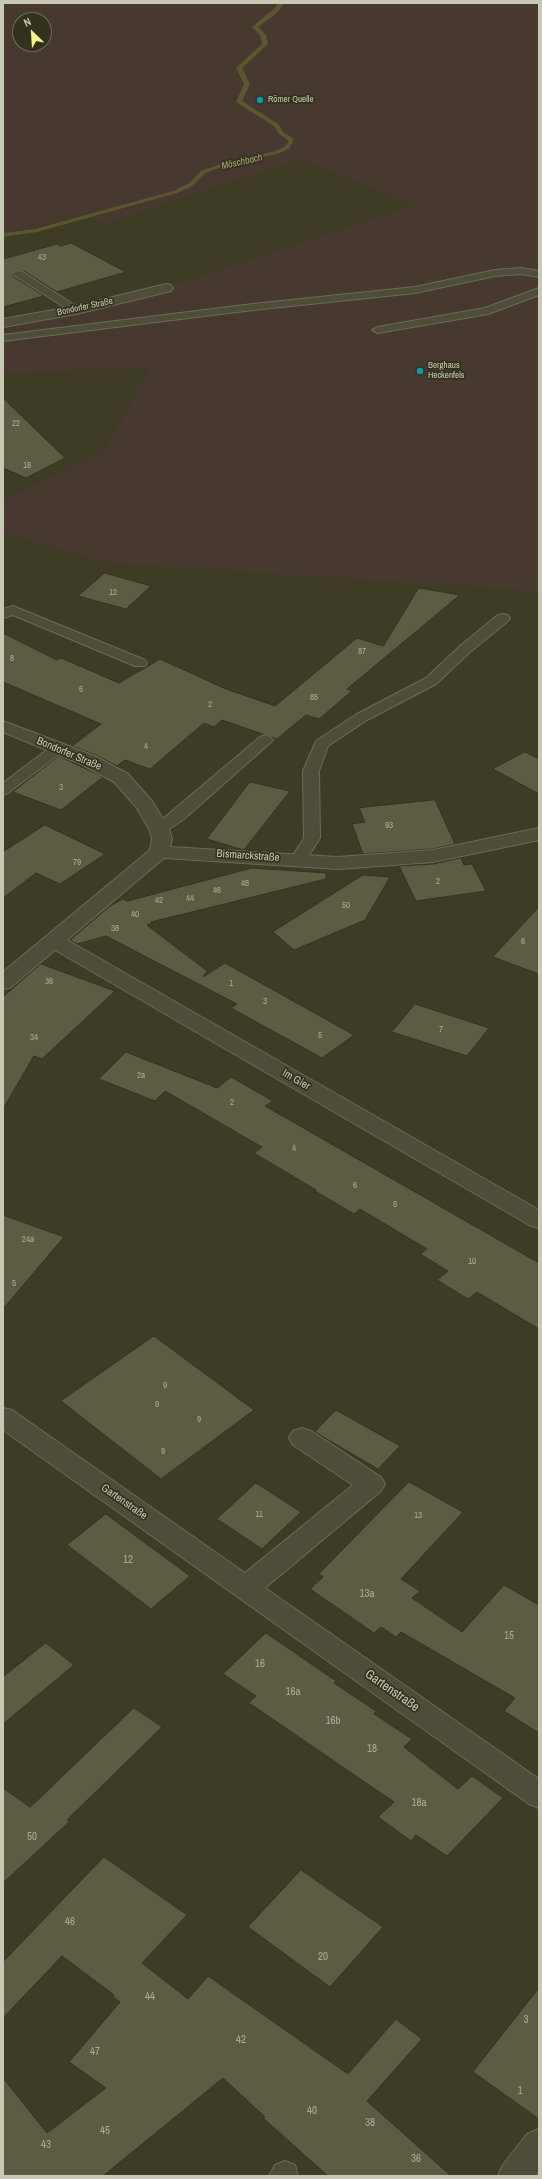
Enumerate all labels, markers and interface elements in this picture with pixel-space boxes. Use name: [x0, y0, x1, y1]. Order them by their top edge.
north arrow: [12, 12, 52, 52]
text: N: [21, 14, 33, 30]
marker: Römer Quelle: [255, 95, 265, 105]
place label: Römer Quelle: [268, 95, 314, 105]
water label: Möschbach: [220, 151, 264, 173]
house number: 43: [38, 253, 46, 263]
street label: Bondorfer Straße: [56, 296, 114, 318]
place label: Berghaus Heckenfels: [428, 361, 465, 382]
marker: Berghaus Heckenfels: [415, 366, 425, 376]
house number: 22: [12, 419, 20, 429]
house number: 18: [23, 461, 31, 471]
house number: 12: [109, 588, 117, 598]
house number: 87: [358, 647, 366, 657]
house number: 8: [10, 654, 14, 664]
house number: 6: [79, 685, 83, 695]
house number: 85: [310, 693, 318, 703]
house number: 2: [208, 700, 212, 710]
street label: Bondorfer Straße: [35, 734, 103, 774]
house number: 4: [144, 742, 148, 752]
house number: 3: [59, 783, 63, 793]
house number: 93: [385, 821, 393, 831]
street label: Bismarckstraße: [216, 847, 280, 865]
house number: 79: [73, 858, 81, 868]
house number: 2: [436, 877, 440, 887]
house number: 48: [241, 879, 249, 889]
house number: 46: [213, 886, 221, 896]
house number: 44: [186, 894, 194, 904]
house number: 42: [155, 896, 163, 906]
house number: 50: [342, 901, 350, 911]
house number: 40: [131, 910, 139, 920]
house number: 38: [111, 924, 119, 934]
house number: 6: [521, 937, 525, 947]
house number: 36: [45, 977, 53, 987]
house number: 1: [229, 979, 233, 989]
house number: 3: [263, 997, 267, 1007]
house number: 7: [439, 1025, 443, 1035]
house number: 5: [318, 1031, 322, 1041]
house number: 34: [30, 1033, 38, 1043]
street label: Im Gier: [280, 1067, 312, 1093]
house number: 2a: [137, 1071, 145, 1081]
house number: 2: [230, 1098, 234, 1108]
house number: 4: [292, 1144, 296, 1154]
house number: 6: [353, 1181, 357, 1191]
house number: 8: [393, 1200, 397, 1210]
house number: 24a: [22, 1235, 34, 1245]
house number: 10: [468, 1257, 476, 1267]
house number: 5: [12, 1279, 16, 1289]
house number: 9: [163, 1381, 167, 1391]
house number: 9: [155, 1400, 159, 1410]
house number: 9: [197, 1415, 201, 1425]
house number: 9: [161, 1447, 165, 1457]
street label: Gartenstraße: [98, 1481, 150, 1523]
house number: 11: [255, 1510, 263, 1520]
house number: 13: [414, 1511, 422, 1521]
house number: 12: [123, 1553, 133, 1567]
house number: 13a: [359, 1587, 375, 1601]
house number: 15: [504, 1629, 514, 1643]
house number: 16: [255, 1657, 265, 1671]
street label: Gartenstraße: [362, 1667, 422, 1715]
house number: 16a: [285, 1685, 301, 1699]
house number: 16b: [325, 1714, 341, 1728]
house number: 18: [367, 1742, 377, 1756]
house number: 18a: [411, 1796, 427, 1810]
house number: 50: [27, 1830, 37, 1844]
house number: 46: [65, 1915, 75, 1929]
house number: 20: [318, 1950, 328, 1964]
house number: 44: [145, 1990, 155, 2004]
house number: 3: [523, 2013, 529, 2027]
house number: 42: [236, 2033, 246, 2047]
house number: 47: [90, 2045, 100, 2059]
house number: 1: [517, 2084, 523, 2098]
house number: 40: [307, 2104, 317, 2118]
house number: 38: [365, 2116, 375, 2130]
house number: 45: [100, 2124, 110, 2138]
house number: 43: [41, 2138, 51, 2152]
house number: 36: [411, 2152, 421, 2166]

